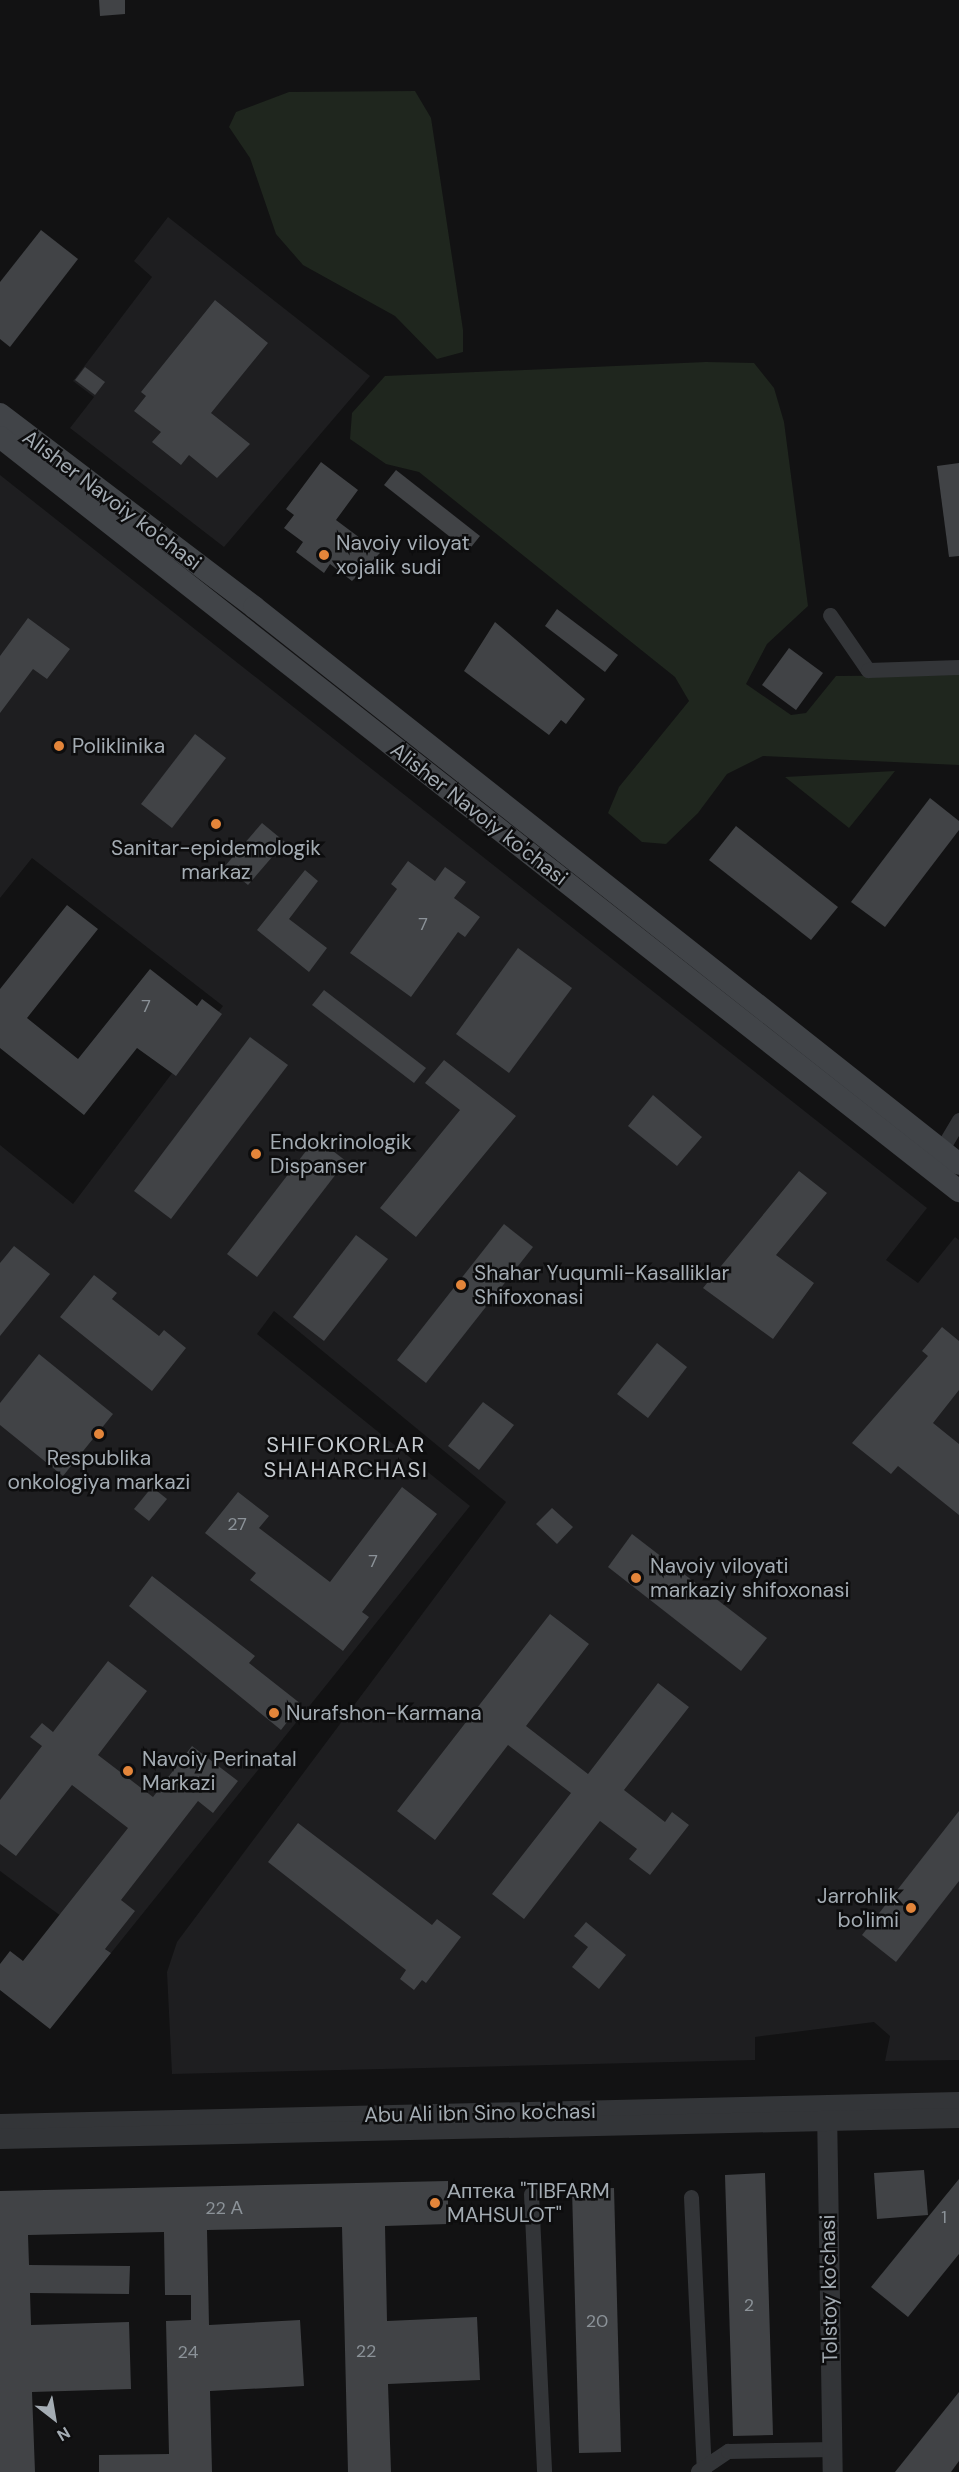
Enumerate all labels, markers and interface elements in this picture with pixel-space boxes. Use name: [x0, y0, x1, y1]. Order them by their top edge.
street label: Alisher Navoiy ko'chasi: [18, 425, 206, 575]
place label: Navoiy viloyat xojalik sudi: [336, 530, 470, 580]
marker: Navoiy viloyat xojalik sudi: [317, 548, 331, 562]
place label: Poliklinika: [72, 733, 165, 759]
marker: Poliklinika: [50, 737, 68, 755]
street label: Alisher Navoiy ko'chasi: [386, 737, 572, 891]
marker: Sanitar-epidemologik markaz: [207, 815, 225, 833]
place label: Sanitar-epidemologik markaz: [111, 835, 321, 885]
house number: 7: [418, 913, 428, 935]
house number: 7: [141, 995, 151, 1017]
place label: Endokrinologik Dispanser: [270, 1129, 411, 1179]
marker: Endokrinologik Dispanser: [247, 1145, 265, 1163]
place label: Shahar Yuqumli-Kasalliklar Shifoxonasi: [474, 1260, 729, 1310]
marker: Shahar Yuqumli-Kasalliklar Shifoxonasi: [452, 1276, 470, 1294]
marker: Respublika onkologiya markazi: [90, 1425, 108, 1443]
district label: SHIFOKORLAR SHAHARCHASI: [264, 1431, 428, 1482]
place label: Respublika onkologiya markazi: [8, 1445, 190, 1495]
house number: 27: [227, 1513, 247, 1535]
house number: 7: [368, 1550, 378, 1572]
place label: Navoiy viloyati markaziy shifoxonasi: [650, 1553, 850, 1603]
marker: Navoiy viloyati markaziy shifoxonasi: [627, 1569, 645, 1587]
place label: Nurafshon-Karmana: [286, 1700, 482, 1726]
marker: Nurafshon-Karmana: [267, 1706, 281, 1720]
place label: Navoiy Perinatal Markazi: [142, 1746, 297, 1796]
marker: Navoiy Perinatal Markazi: [119, 1762, 137, 1780]
place label: Jarrohlik bo'limi: [817, 1883, 899, 1933]
marker: Jarrohlik bo'limi: [904, 1901, 918, 1915]
street label: Abu Ali ibn Sino ko'chasi: [364, 2098, 596, 2128]
place label: Аптека "TIBFARM MAHSULOT": [447, 2178, 610, 2228]
marker: Аптека "TIBFARM MAHSULOT": [428, 2196, 442, 2210]
house number: 22 А: [205, 2197, 243, 2219]
house number: 1: [941, 2206, 947, 2228]
street label: Tolstoy ko'chasi: [815, 2214, 843, 2364]
house number: 2: [744, 2294, 754, 2316]
house number: 20: [586, 2310, 608, 2332]
house number: 22: [356, 2340, 376, 2362]
house number: 24: [178, 2341, 198, 2363]
north arrow: [24, 2388, 84, 2448]
text: N: [53, 2422, 74, 2446]

